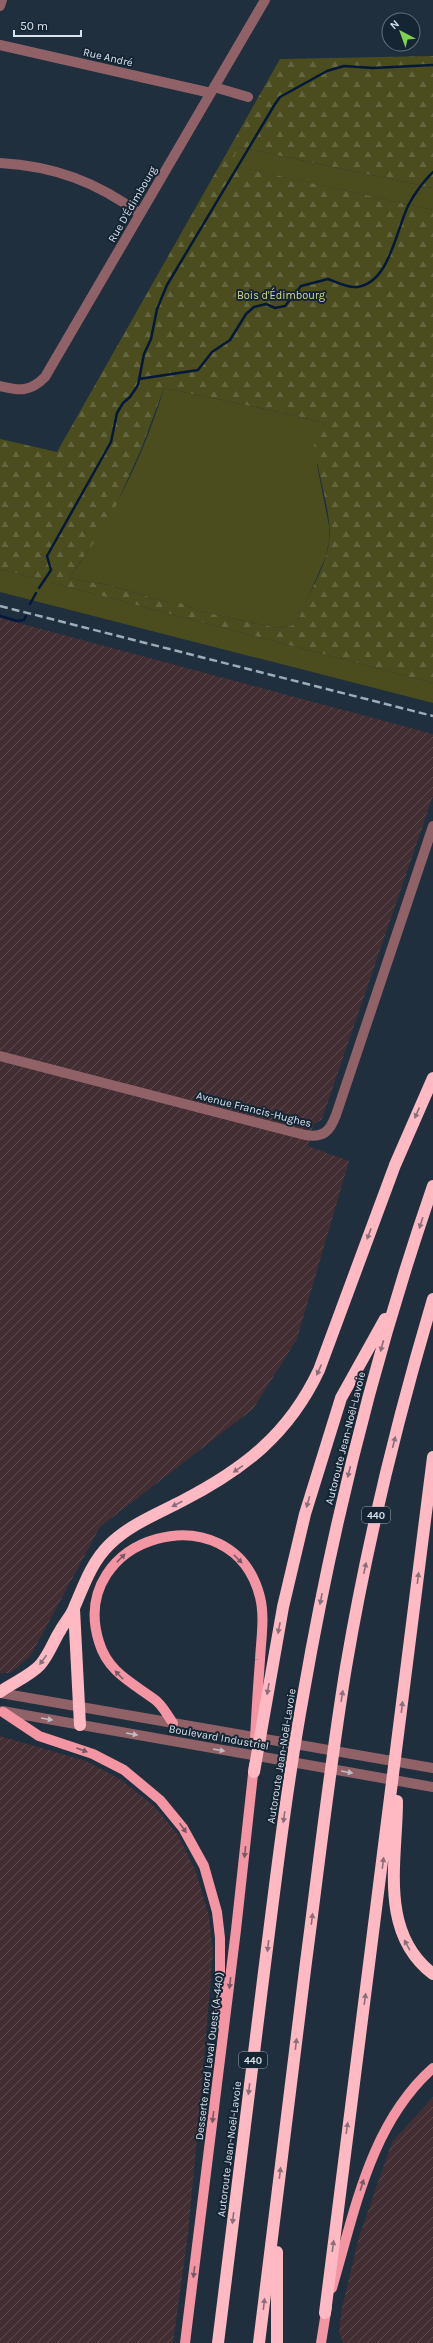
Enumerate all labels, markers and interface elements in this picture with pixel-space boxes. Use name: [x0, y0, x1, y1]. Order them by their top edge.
scale bar: [14, 12, 81, 38]
north arrow: [381, 12, 421, 52]
text: N: [388, 17, 402, 32]
text: 50 m: [20, 19, 48, 33]
street label: Rue André: [82, 45, 134, 70]
street label: Rue D'Édimbourg: [104, 162, 160, 245]
park label: Bois d'Édimbourg: [237, 287, 326, 302]
street label: Avenue Francis-Hughes: [195, 1089, 313, 1130]
one-way arrow: [414, 1108, 420, 1119]
one-way arrow: [417, 1217, 423, 1229]
one-way arrow: [366, 1229, 372, 1241]
one-way arrow: [379, 1341, 385, 1353]
one-way arrow: [316, 1364, 322, 1376]
street label: Autoroute Jean-Noël-Lavoie: [323, 1370, 368, 1506]
one-way arrow: [391, 1435, 397, 1448]
one-way arrow: [232, 1465, 243, 1473]
one-way arrow: [346, 1466, 352, 1478]
one-way arrow: [305, 1496, 311, 1508]
one-way arrow: [171, 1501, 183, 1507]
road number: 440: [362, 1507, 390, 1523]
one-way arrow: [116, 1553, 126, 1563]
one-way arrow: [233, 1554, 243, 1564]
one-way arrow: [362, 1562, 368, 1575]
one-way arrow: [415, 1572, 421, 1584]
one-way arrow: [318, 1593, 324, 1605]
one-way arrow: [275, 1622, 281, 1634]
one-way arrow: [39, 1655, 47, 1666]
one-way arrow: [115, 1670, 124, 1680]
one-way arrow: [264, 1683, 270, 1695]
street label: Autoroute Jean-Noël-Lavoie: [264, 1687, 299, 1825]
one-way arrow: [339, 1690, 345, 1702]
one-way arrow: [399, 1701, 405, 1713]
one-way arrow: [41, 1717, 54, 1723]
street label: Boulevard Industriel: [168, 1722, 270, 1753]
one-way arrow: [126, 1732, 138, 1738]
one-way arrow: [77, 1747, 89, 1753]
one-way arrow: [213, 1747, 225, 1753]
one-way arrow: [341, 1769, 353, 1775]
one-way arrow: [281, 1811, 287, 1823]
one-way arrow: [179, 1823, 187, 1833]
one-way arrow: [242, 1846, 248, 1858]
one-way arrow: [379, 1857, 386, 1869]
one-way arrow: [308, 1913, 315, 1925]
one-way arrow: [404, 1939, 411, 1951]
one-way arrow: [265, 1940, 271, 1952]
street label: Desserte nord Laval Ouest (A-440): [193, 1971, 226, 2141]
one-way arrow: [227, 1976, 233, 1989]
one-way arrow: [361, 1993, 368, 2005]
one-way arrow: [293, 2037, 299, 2050]
road number: 440: [239, 2052, 267, 2068]
street label: Autoroute Jean-Noël-Lavoie: [215, 2080, 244, 2218]
one-way arrow: [246, 2083, 252, 2095]
one-way arrow: [210, 2111, 217, 2123]
one-way arrow: [344, 2122, 350, 2134]
one-way arrow: [277, 2166, 283, 2179]
one-way arrow: [359, 2179, 365, 2191]
one-way arrow: [230, 2212, 236, 2224]
one-way arrow: [329, 2240, 336, 2252]
one-way arrow: [191, 2266, 197, 2278]
one-way arrow: [261, 2298, 267, 2310]

